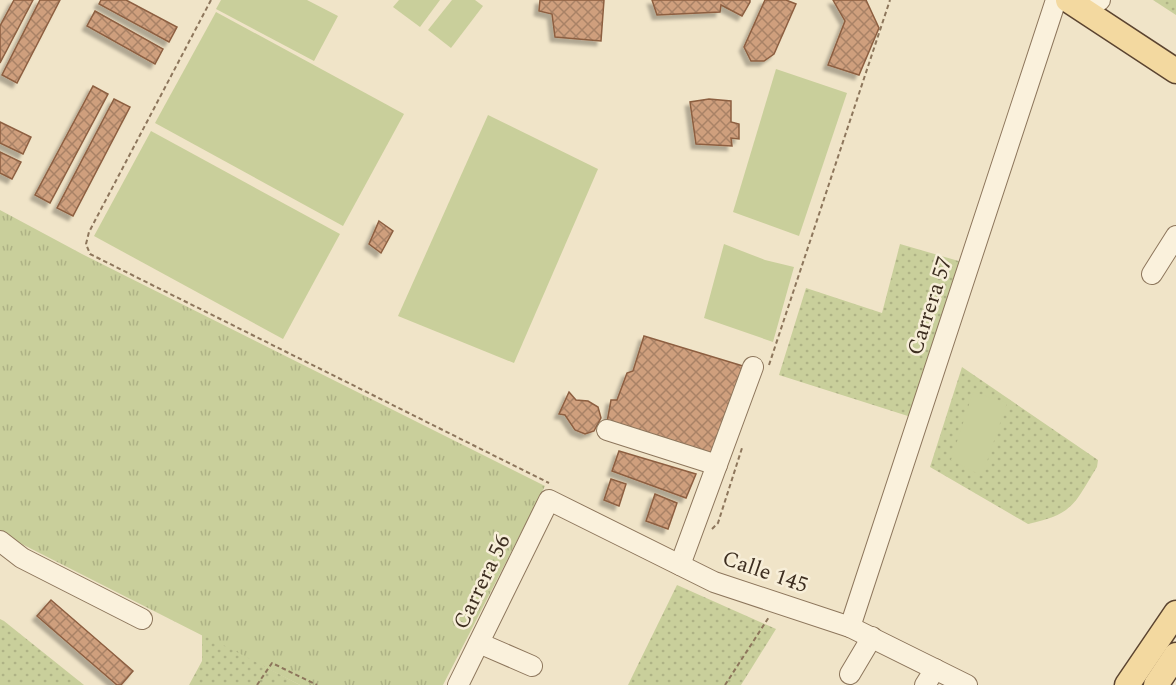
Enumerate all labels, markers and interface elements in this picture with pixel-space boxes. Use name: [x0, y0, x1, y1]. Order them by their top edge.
street label: Carrera 57: [899, 252, 961, 360]
street label: Carrera 56: [445, 529, 519, 635]
street label: Calle 145: [718, 542, 812, 602]

